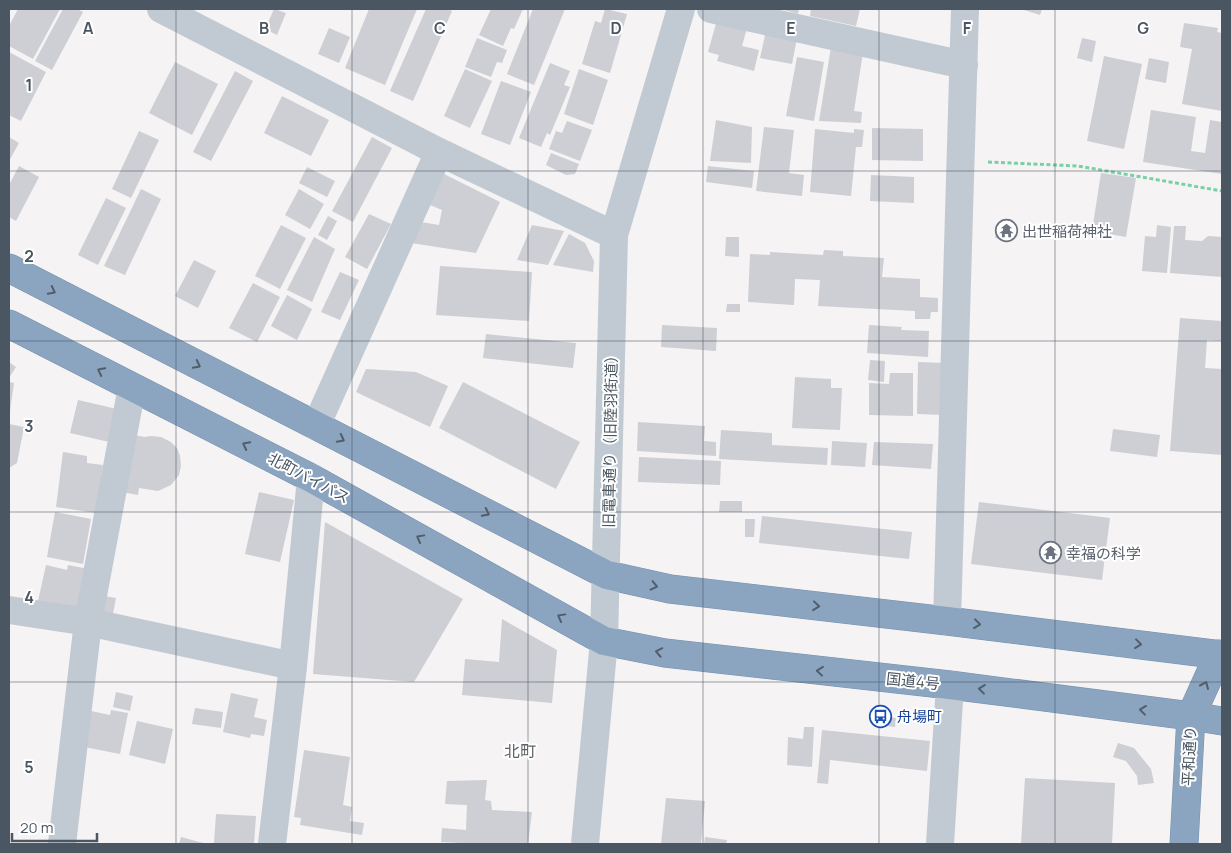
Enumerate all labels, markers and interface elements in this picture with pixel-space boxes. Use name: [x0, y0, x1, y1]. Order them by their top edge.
text: A: [83, 17, 94, 39]
text: B: [259, 17, 269, 39]
text: C: [434, 17, 446, 39]
text: D: [610, 17, 622, 39]
text: E: [786, 17, 796, 39]
text: F: [963, 17, 972, 39]
text: G: [1137, 17, 1149, 39]
text: 1: [25, 74, 33, 96]
temple icon: 出世稲荷神社: [994, 219, 1018, 243]
place label: 出世稲荷神社: [1022, 221, 1112, 242]
text: 2: [24, 245, 34, 267]
one-way arrow: [47, 285, 56, 295]
street label: 旧電車通り（旧陸羽街道）: [598, 348, 622, 528]
one-way arrow: [192, 359, 201, 369]
one-way arrow: [97, 367, 106, 377]
text: 3: [24, 415, 34, 437]
one-way arrow: [336, 433, 345, 443]
one-way arrow: [242, 441, 251, 451]
street label: 北町バイパス: [264, 448, 354, 508]
one-way arrow: [481, 507, 490, 517]
one-way arrow: [416, 535, 425, 545]
temple icon: 幸福の科学: [1038, 541, 1062, 565]
place label: 幸福の科学: [1066, 543, 1141, 564]
one-way arrow: [650, 580, 659, 591]
text: 4: [24, 586, 34, 608]
one-way arrow: [812, 600, 820, 611]
one-way arrow: [558, 614, 567, 624]
one-way arrow: [973, 618, 981, 629]
one-way arrow: [1135, 638, 1143, 649]
one-way arrow: [654, 647, 663, 658]
one-way arrow: [816, 666, 824, 677]
street label: 国道4号: [885, 668, 941, 694]
one-way arrow: [1199, 681, 1210, 690]
one-way arrow: [977, 684, 985, 695]
bus stop icon: 舟場町: [869, 704, 893, 728]
one-way arrow: [1139, 705, 1147, 715]
place label: 舟場町: [897, 706, 942, 727]
street label: 平和通り: [1177, 725, 1201, 787]
district label: 北町: [504, 740, 536, 762]
text: 5: [24, 756, 34, 778]
scale bar: [12, 810, 98, 842]
text: 20 m: [20, 817, 53, 838]

